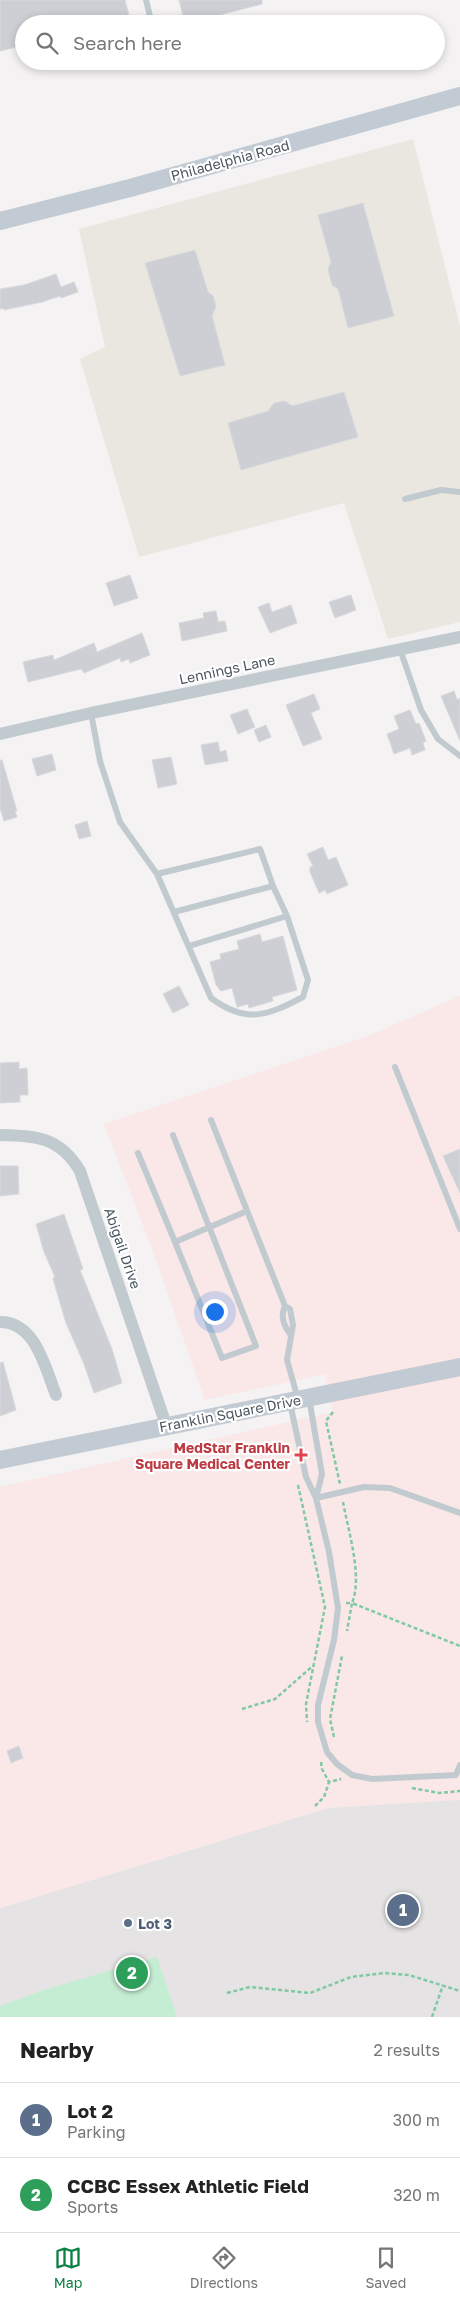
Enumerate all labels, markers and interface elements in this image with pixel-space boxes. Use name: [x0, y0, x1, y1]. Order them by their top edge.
search box: [15, 15, 445, 70]
icon: search: [33, 29, 61, 57]
text: Search here: [73, 31, 182, 54]
street label: Philadelphia Road: [169, 136, 291, 184]
street label: Lennings Lane: [177, 651, 277, 687]
street label: Abigail Drive: [101, 1205, 145, 1291]
your location: [202, 1299, 228, 1325]
street label: Franklin Square Drive: [158, 1391, 302, 1435]
place label: MedStar Franklin Square Medical Center: [135, 1439, 291, 1472]
marker: MedStar Franklin Square Medical Center: [294, 1448, 308, 1462]
pin: 1: [387, 1891, 419, 1929]
place label: Lot 3: [138, 1915, 172, 1932]
marker: Lot 3: [122, 1917, 134, 1929]
pin: 2: [116, 1954, 148, 1992]
text: Nearby: [20, 2037, 94, 2063]
text: 2 results: [374, 2040, 440, 2060]
text: Lot 2: [67, 2099, 113, 2122]
text: 1: [32, 2110, 40, 2130]
text: 300 m: [393, 2110, 440, 2130]
text: Parking: [67, 2122, 126, 2142]
text: CCBC Essex Athletic Field: [67, 2174, 309, 2197]
text: 2: [31, 2185, 41, 2205]
text: 320 m: [393, 2185, 440, 2205]
text: Sports: [67, 2197, 118, 2217]
tab: Map: [54, 2244, 82, 2291]
tab: Directions: [190, 2244, 258, 2291]
tab: Saved: [365, 2244, 406, 2291]

